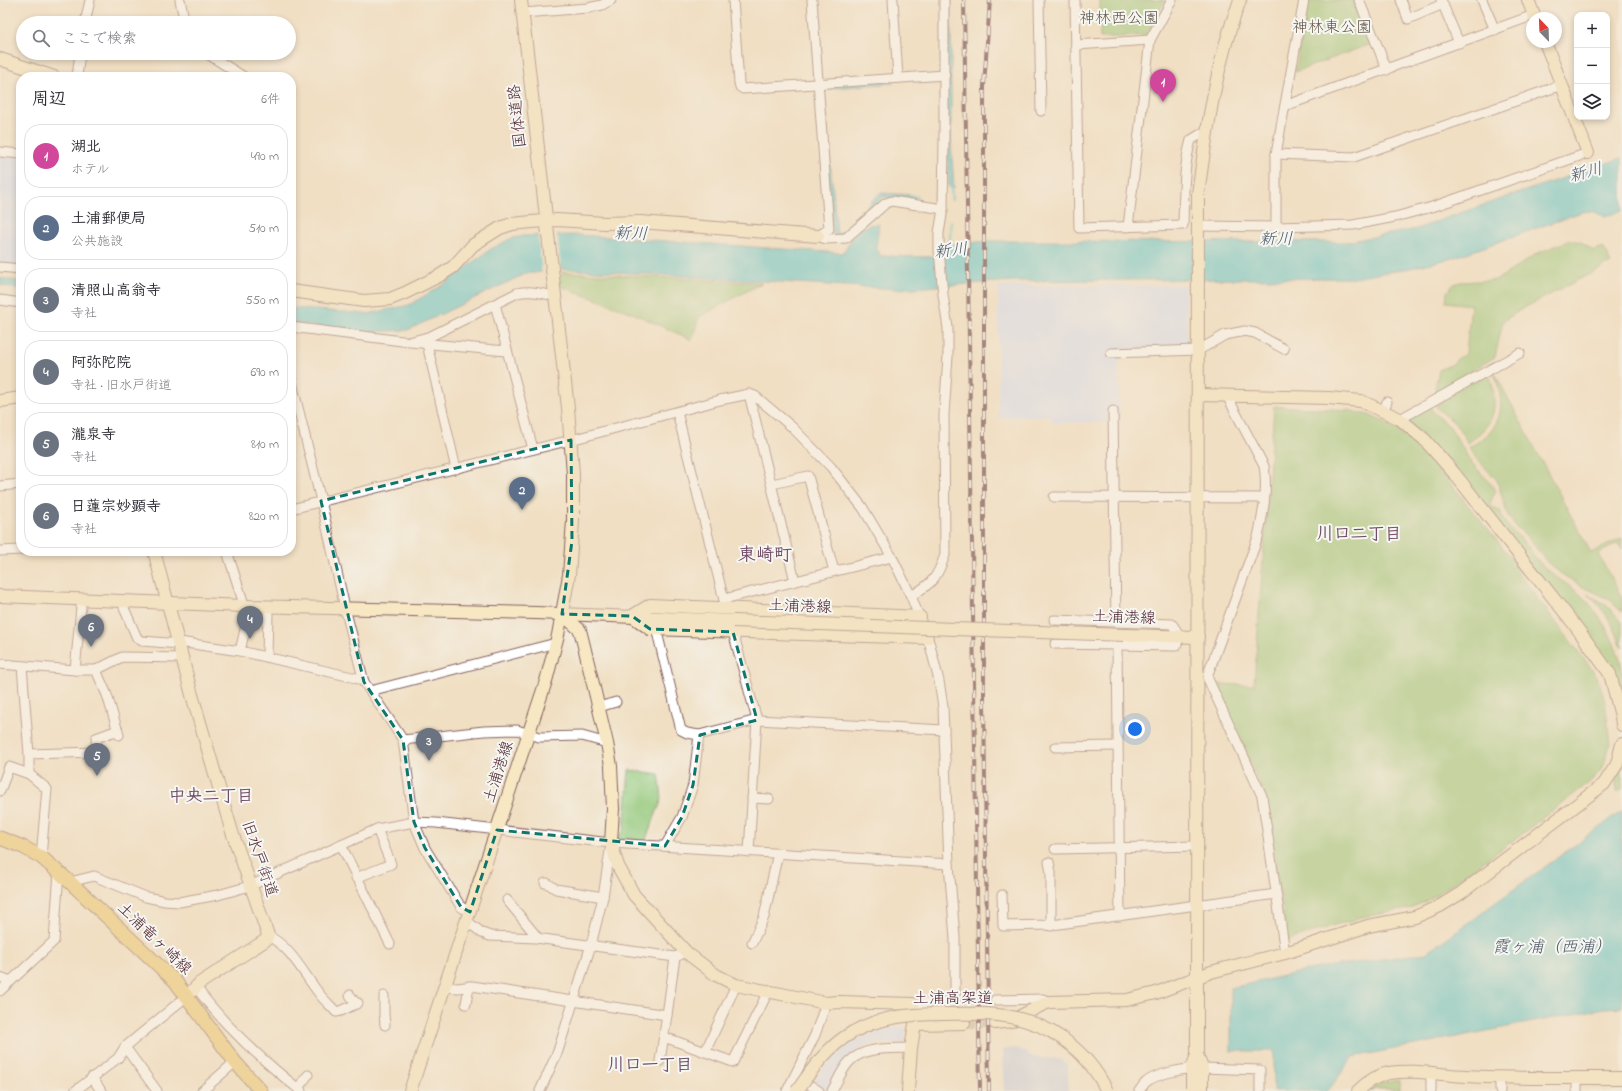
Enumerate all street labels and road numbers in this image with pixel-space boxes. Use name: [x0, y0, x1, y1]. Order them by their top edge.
street label: 国体道路: [503, 83, 533, 149]
street label: 土浦港線: [768, 594, 832, 620]
street label: 土浦港線: [1092, 605, 1156, 631]
street label: 土浦港線: [478, 738, 520, 806]
street label: 旧水戸街道: [235, 817, 283, 901]
street label: 土浦竜ヶ崎線: [111, 897, 197, 981]
street label: 土浦高架道: [913, 987, 993, 1011]

